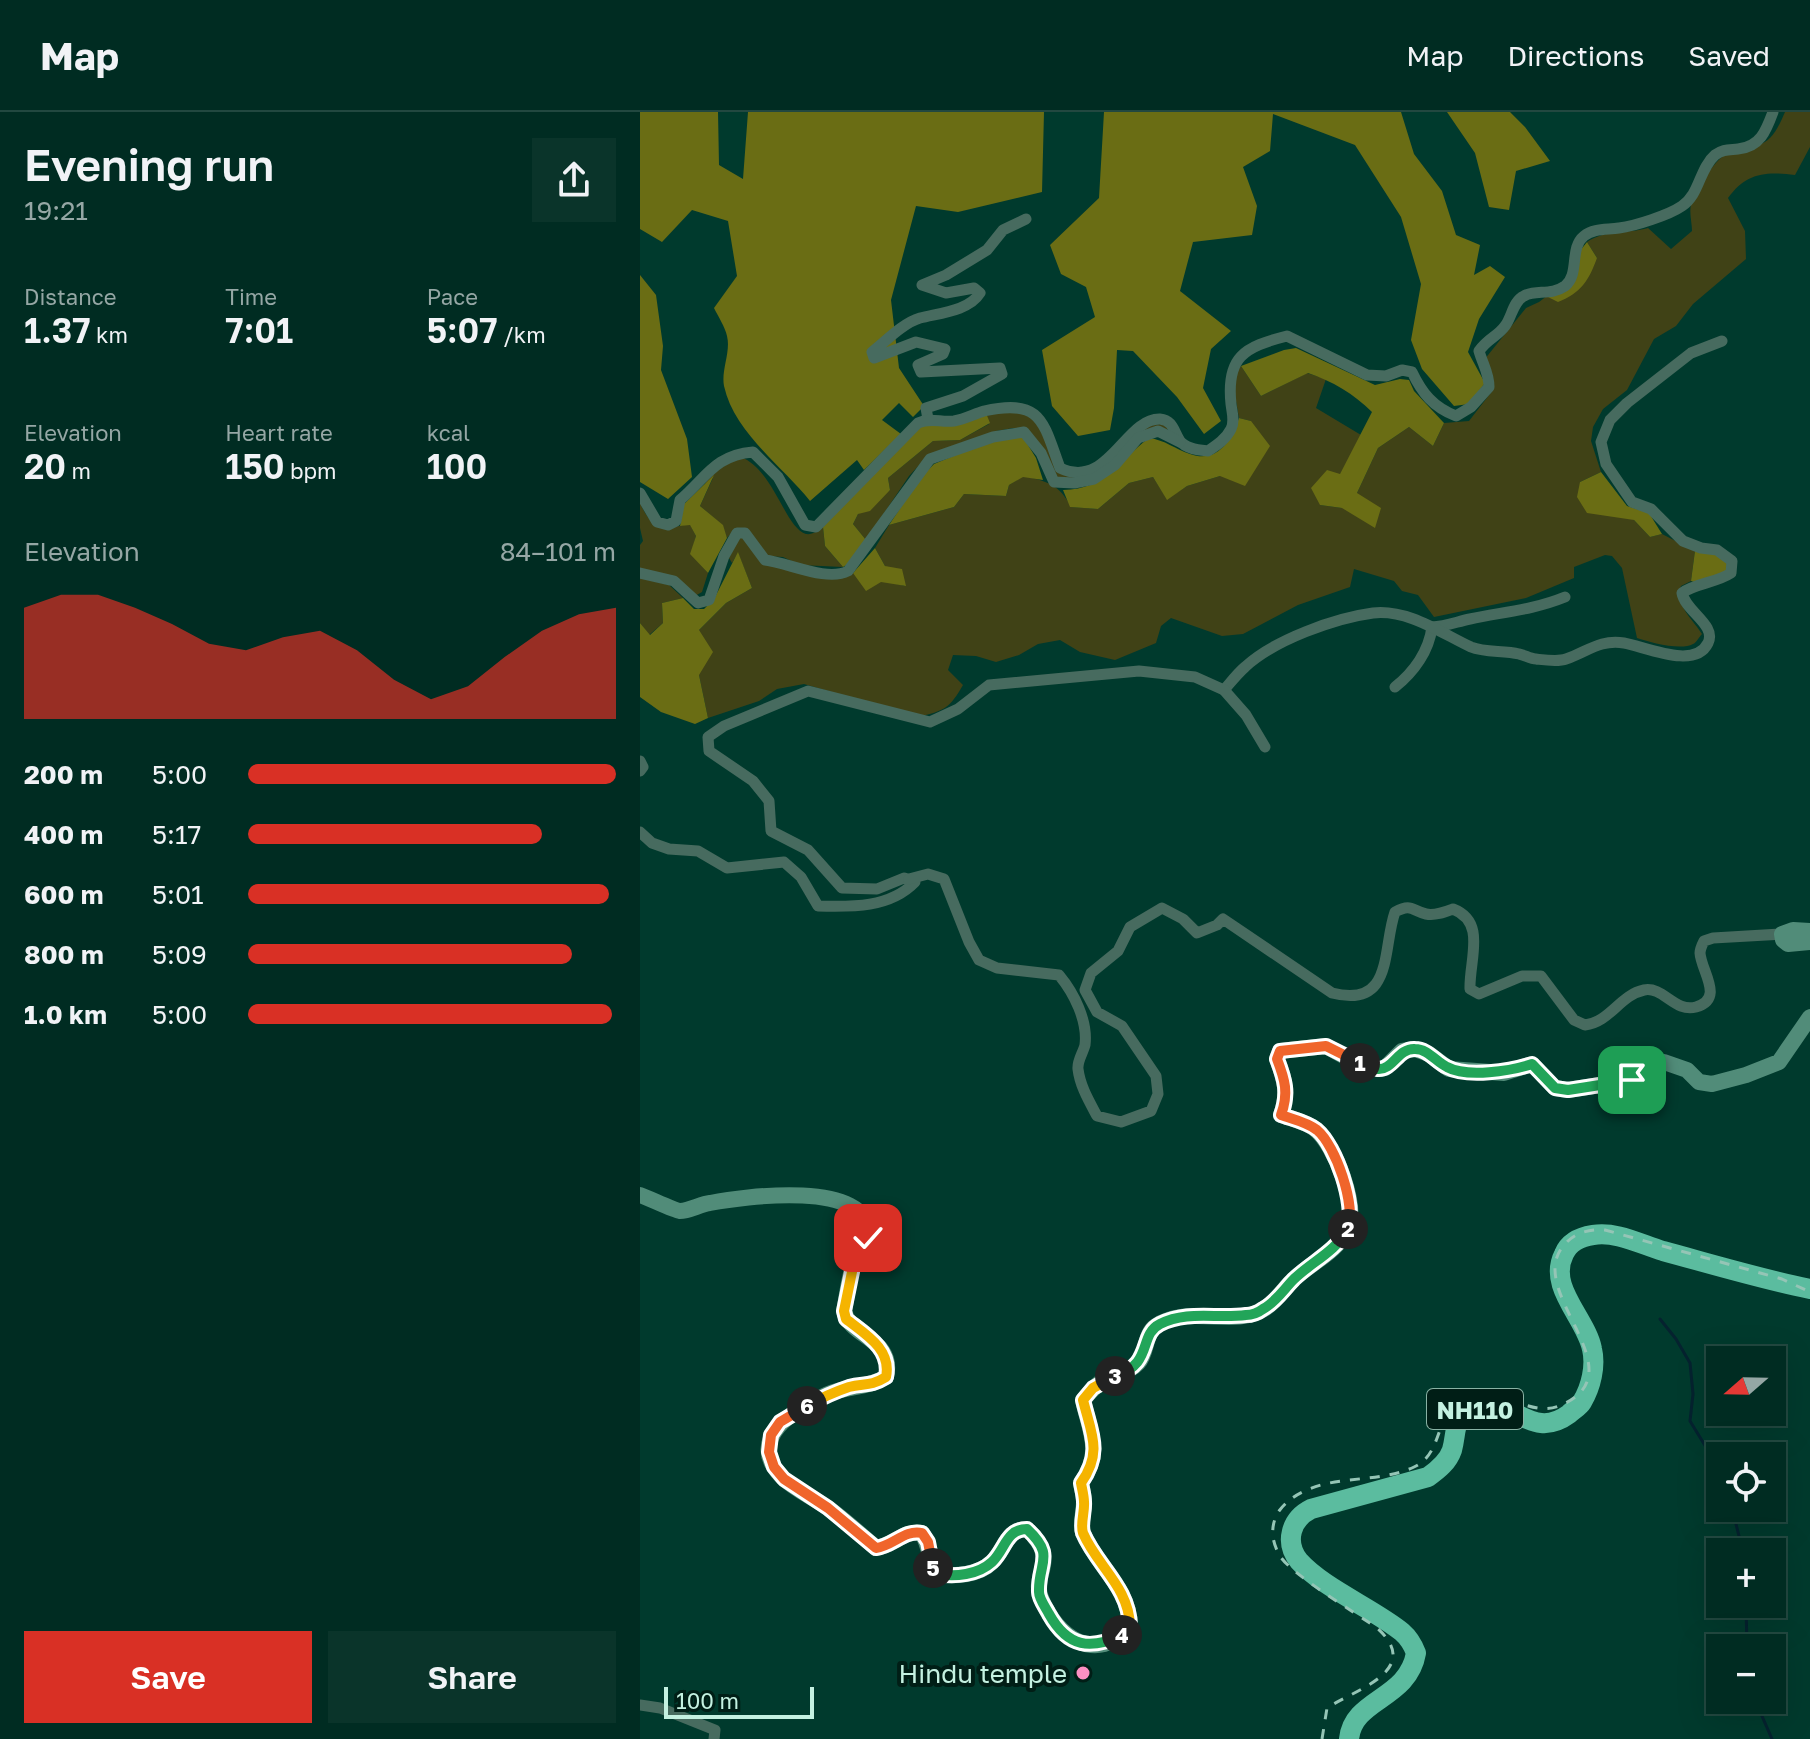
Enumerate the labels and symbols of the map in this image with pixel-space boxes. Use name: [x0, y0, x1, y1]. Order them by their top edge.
pin: 1: [1340, 1043, 1380, 1083]
pin: [1598, 1046, 1666, 1114]
pin: [834, 1204, 902, 1272]
pin: 2: [1328, 1209, 1368, 1249]
north arrow: [1706, 1346, 1786, 1426]
pin: 3: [1095, 1356, 1135, 1396]
pin: 6: [787, 1386, 827, 1426]
road number: NH110: [1427, 1389, 1523, 1429]
pin: 5: [913, 1548, 953, 1588]
pin: 4: [1102, 1615, 1142, 1655]
place label: Hindu temple: [898, 1658, 1067, 1689]
marker: Hindu temple: [1074, 1664, 1092, 1682]
scale bar: [664, 1683, 814, 1719]

